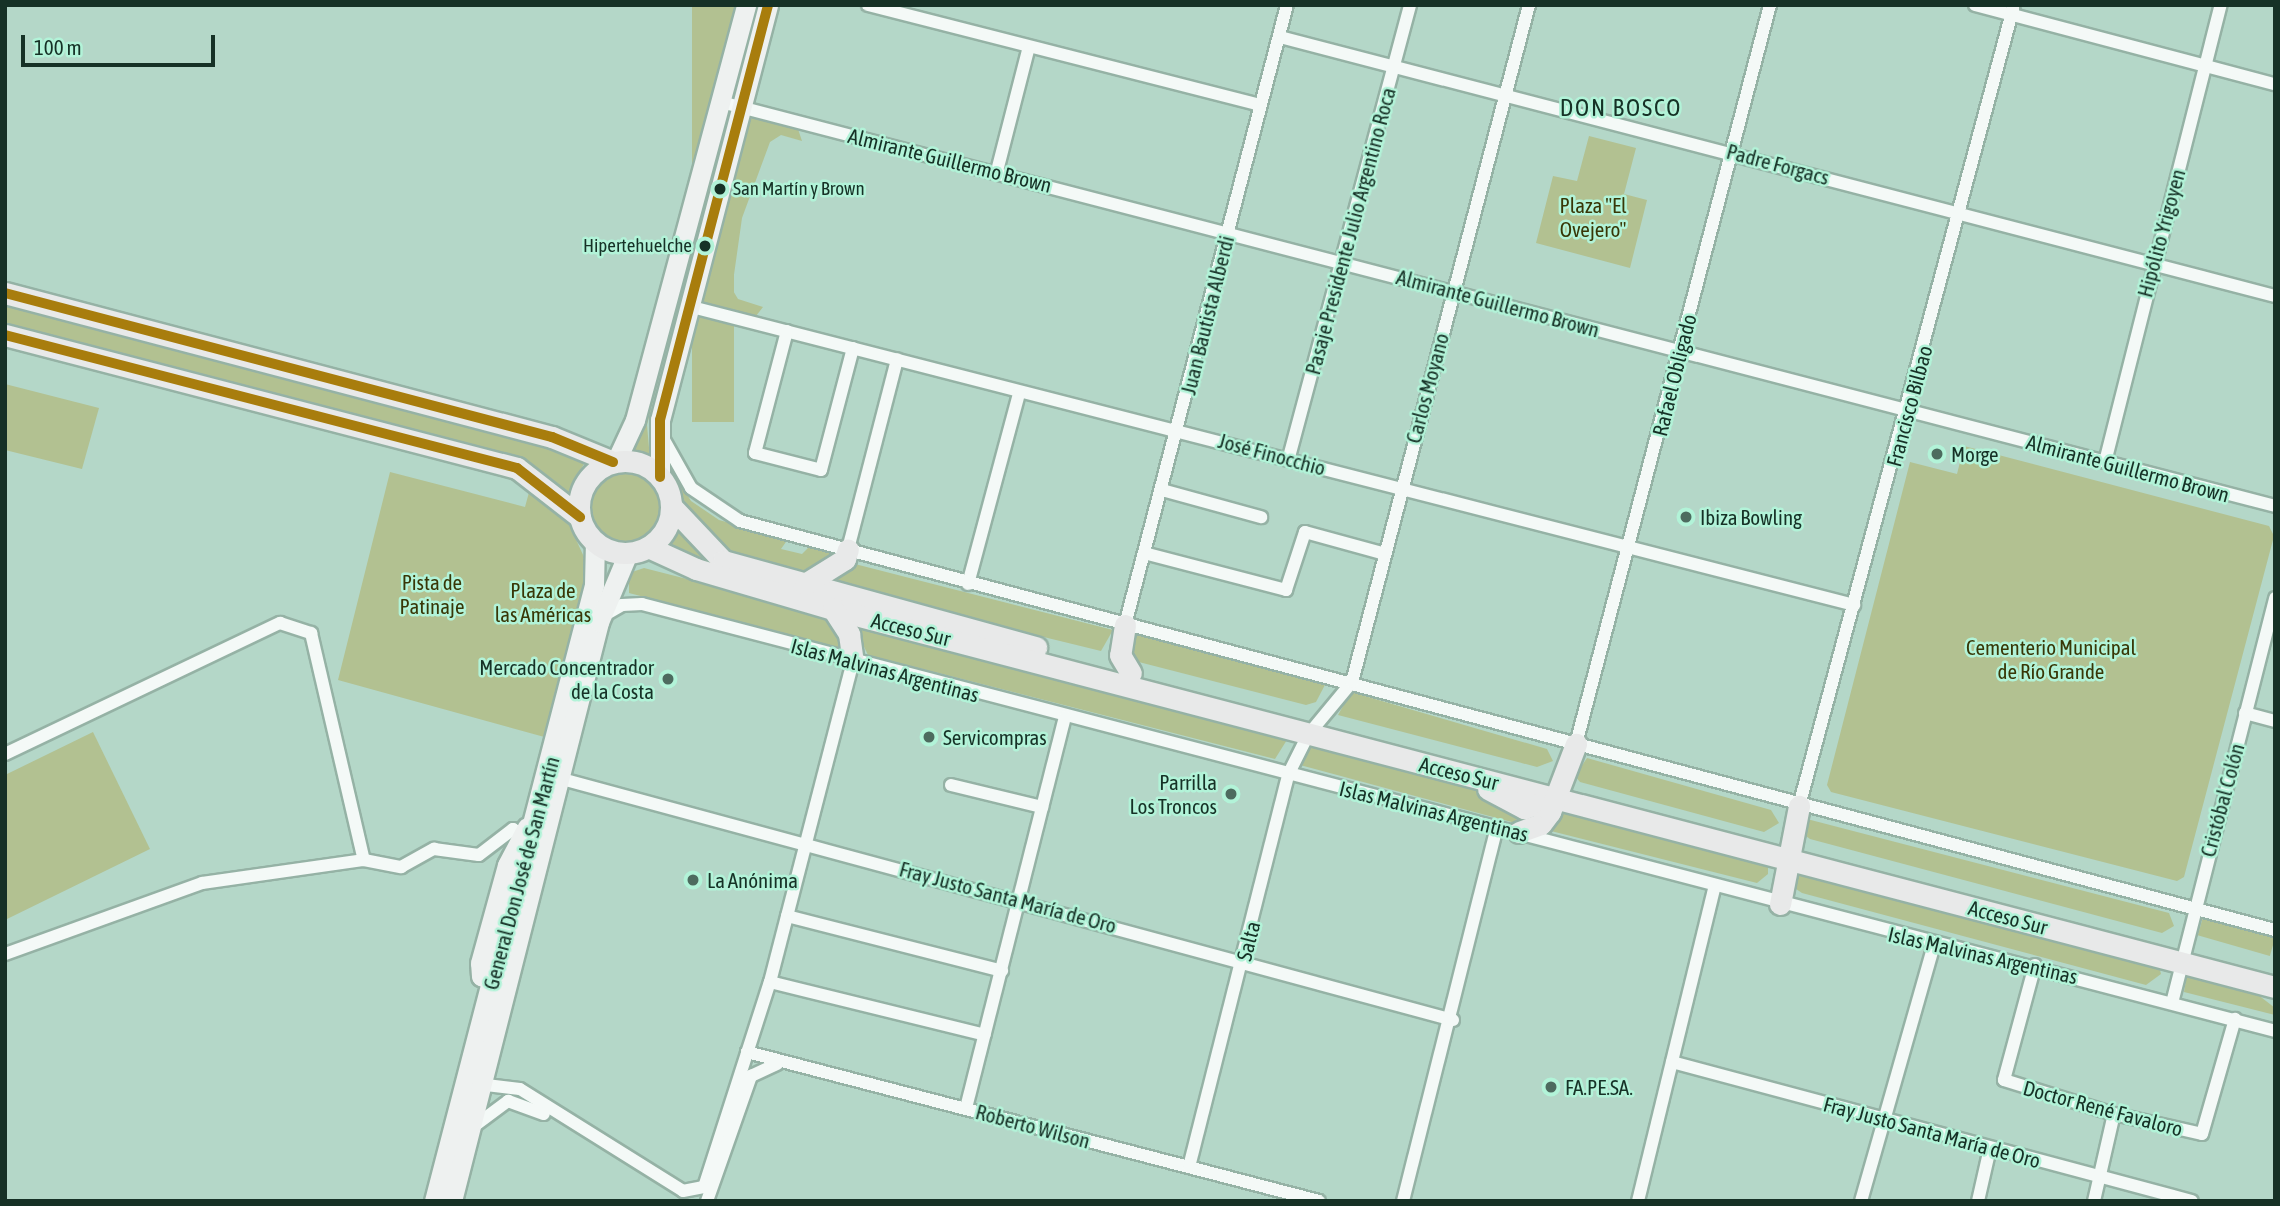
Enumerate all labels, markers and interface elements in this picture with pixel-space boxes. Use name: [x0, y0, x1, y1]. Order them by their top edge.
scale bar: [24, 21, 219, 65]
text: 100 m: [34, 35, 82, 59]
street label: Pasaje Presidente Julio Argentino Roca: [1300, 85, 1400, 377]
district label: DON BOSCO: [1561, 94, 1681, 122]
street label: Almirante Guillermo Brown: [846, 123, 1054, 197]
street label: Padre Forgacs: [1724, 138, 1832, 190]
street label: Hipólito Yrigoyen: [2132, 166, 2190, 300]
place label: San Martín y Brown: [733, 178, 865, 200]
marker: San Martín y Brown: [713, 182, 727, 196]
park label: Plaza "El Ovejero": [1559, 192, 1627, 242]
street label: Juan Bautista Alberdi: [1175, 233, 1239, 397]
place label: Hipertehuelche: [583, 235, 692, 257]
marker: Hipertehuelche: [698, 239, 712, 253]
street label: Almirante Guillermo Brown: [1394, 264, 1602, 342]
street label: Rafael Obligado: [1647, 311, 1701, 439]
street label: Carlos Moyano: [1400, 330, 1454, 446]
street label: Francisco Bilbao: [1881, 343, 1937, 469]
street label: José Finocchio: [1216, 428, 1328, 480]
street label: Almirante Guillermo Brown: [2024, 429, 2232, 507]
place label: Morge: [1951, 441, 1999, 467]
marker: Morge: [1929, 446, 1945, 462]
place label: Ibiza Bowling: [1700, 504, 1802, 530]
marker: Ibiza Bowling: [1678, 509, 1694, 525]
park label: Pista de Patinaje: [400, 569, 464, 619]
park label: Plaza de las Américas: [495, 577, 591, 627]
street label: Acceso Sur: [869, 607, 953, 651]
street label: Islas Malvinas Argentinas: [788, 633, 982, 707]
park label: Cementerio Municipal de Río Grande: [1966, 634, 2136, 684]
place label: Mercado Concentrador de la Costa: [479, 654, 654, 704]
marker: Mercado Concentrador de la Costa: [660, 671, 676, 687]
place label: Servicompras: [943, 724, 1047, 750]
marker: Servicompras: [921, 729, 937, 745]
street label: Cristóbal Colón: [2195, 740, 2249, 860]
street label: Acceso Sur: [1417, 751, 1501, 795]
street label: General Don José de San Martín: [478, 754, 564, 992]
place label: Parrilla Los Troncos: [1129, 769, 1217, 819]
street label: Islas Malvinas Argentinas: [1337, 775, 1531, 847]
marker: Parrilla Los Troncos: [1223, 786, 1239, 802]
street label: Fray Justo Santa María de Oro: [897, 856, 1119, 938]
place label: La Anónima: [707, 867, 798, 893]
marker: La Anónima: [685, 872, 701, 888]
street label: Acceso Sur: [1966, 894, 2050, 940]
street label: Salta: [1231, 919, 1265, 963]
street label: Islas Malvinas Argentinas: [1886, 921, 2080, 989]
place label: FA.PE.SA.: [1565, 1074, 1633, 1100]
street label: Doctor René Favaloro: [2020, 1075, 2186, 1141]
marker: FA.PE.SA.: [1543, 1079, 1559, 1095]
street label: Fray Justo Santa María de Oro: [1821, 1091, 2043, 1173]
street label: Roberto Wilson: [973, 1099, 1093, 1153]

